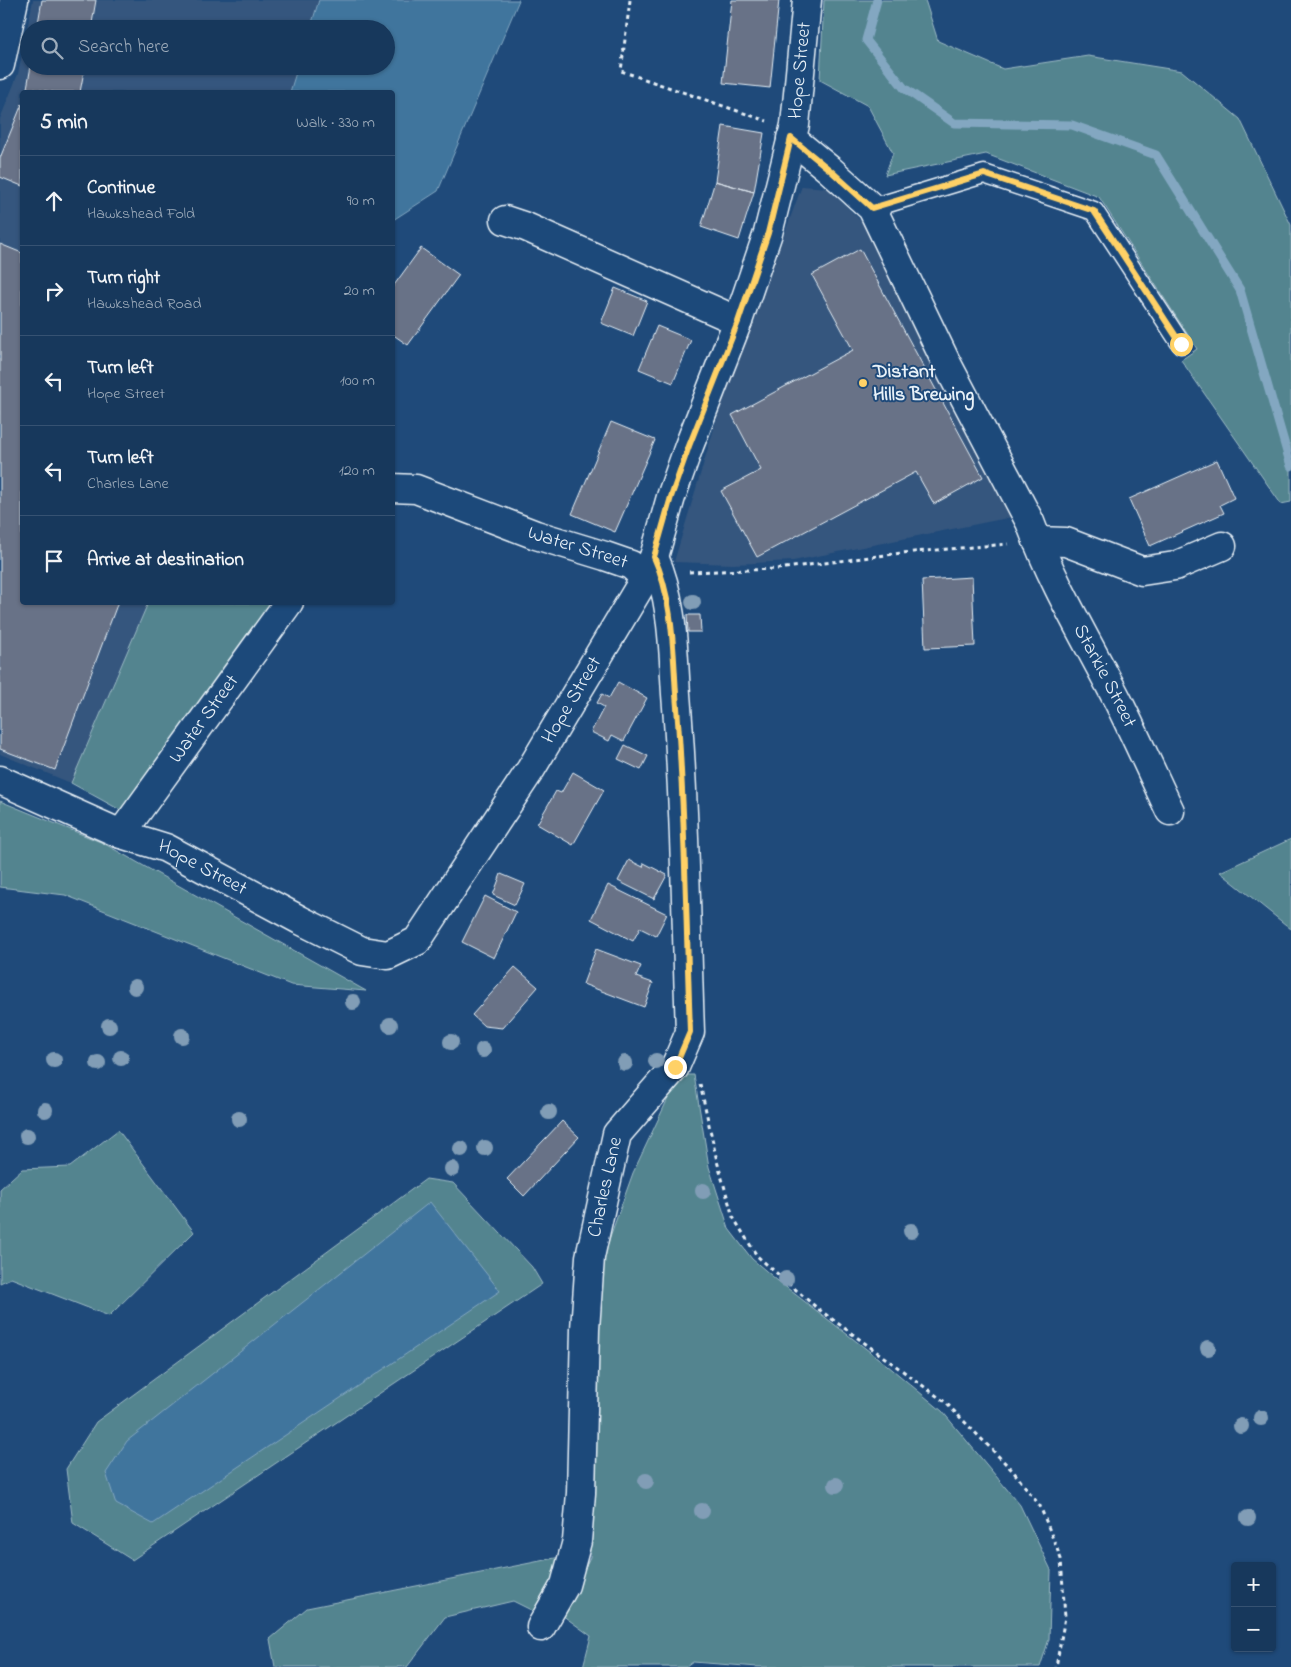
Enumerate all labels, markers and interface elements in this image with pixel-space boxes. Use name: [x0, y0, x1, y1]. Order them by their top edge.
search box: [20, 20, 395, 75]
street label: Hope Street: [781, 20, 819, 120]
icon: search: [38, 34, 66, 62]
text: Search here: [78, 34, 169, 61]
text: 5 min: [40, 108, 88, 138]
text: Walk · 330 m: [296, 111, 375, 135]
text: Continue: [87, 175, 155, 202]
icon: ahead: [40, 187, 68, 215]
text: 90 m: [347, 189, 375, 213]
text: Hawkshead Fold: [87, 202, 195, 226]
text: Turn right: [87, 265, 160, 292]
icon: right: [40, 277, 68, 305]
text: 20 m: [344, 279, 375, 303]
text: Hawkshead Road: [87, 292, 201, 316]
route start: [1170, 333, 1193, 356]
text: Turn left: [87, 355, 154, 382]
place label: Distant Hills Brewing: [872, 358, 974, 411]
icon: left: [40, 367, 68, 395]
text: 100 m: [340, 369, 375, 393]
marker: Distant Hills Brewing: [857, 377, 869, 389]
text: Hope Street: [87, 382, 165, 406]
text: Turn left: [87, 445, 154, 472]
icon: left: [40, 457, 68, 485]
text: 120 m: [339, 459, 375, 483]
text: Charles Lane: [87, 472, 169, 496]
street label: Water Street: [523, 518, 632, 577]
icon: arrive: [40, 547, 68, 575]
text: Arrive at destination: [87, 547, 244, 574]
street label: Starkie Street: [1065, 619, 1144, 733]
street label: Hope Street: [535, 651, 610, 749]
street label: Water Street: [162, 668, 247, 769]
street label: Hope Street: [155, 832, 252, 904]
route end: [664, 1056, 687, 1079]
street label: Charles Lane: [580, 1134, 630, 1240]
map controls: [1231, 1562, 1276, 1652]
button: +: [1231, 1562, 1276, 1607]
button: −: [1231, 1607, 1276, 1652]

